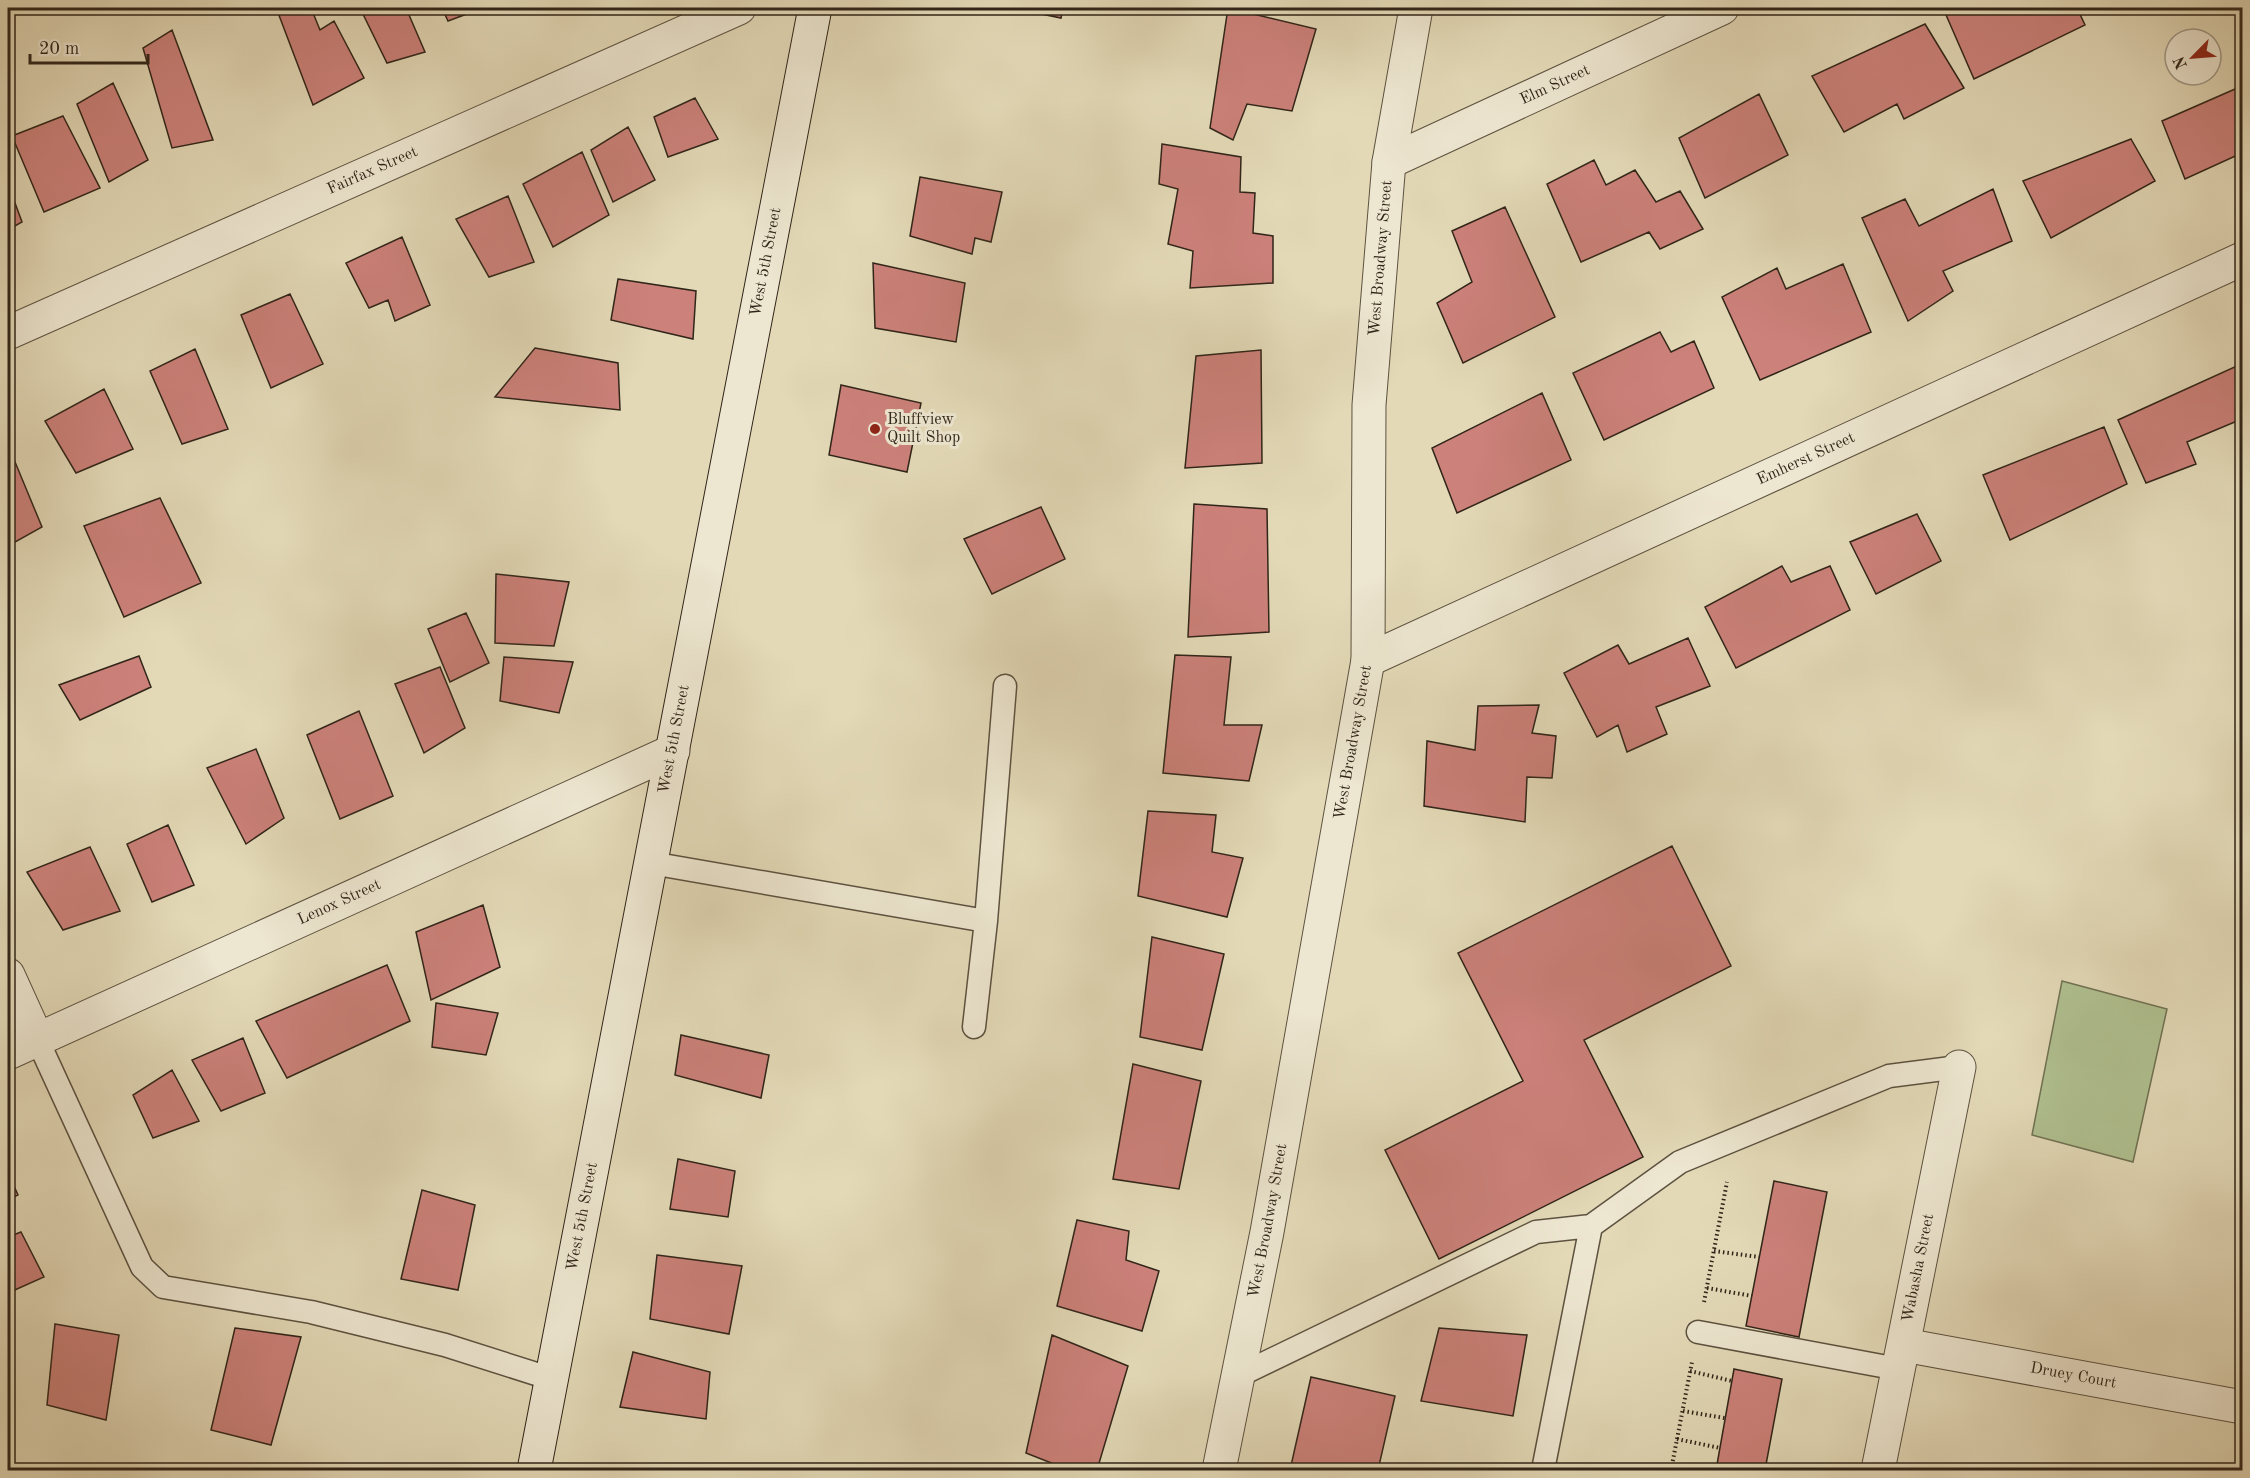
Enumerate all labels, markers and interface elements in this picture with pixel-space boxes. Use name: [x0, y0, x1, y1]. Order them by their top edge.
scale bar: [30, 27, 148, 65]
north arrow: [2163, 27, 2223, 87]
text: 20 m: [39, 40, 79, 58]
text: N: [2171, 53, 2191, 71]
street label: Elm Street: [1518, 62, 1593, 108]
street label: Fairfax Street: [325, 144, 421, 198]
street label: West Broadway Street: [1367, 179, 1396, 337]
street label: West 5th Street: [748, 206, 785, 318]
place label: Bluffview Quilt Shop: [887, 412, 960, 446]
marker: Bluffview Quilt Shop: [868, 422, 882, 436]
street label: Emherst Street: [1755, 429, 1858, 488]
street label: West Broadway Street: [1332, 663, 1375, 821]
street label: West 5th Street: [656, 683, 693, 795]
street label: Lenox Street: [295, 877, 384, 928]
street label: West Broadway Street: [1246, 1142, 1291, 1299]
street label: West 5th Street: [564, 1160, 601, 1272]
street label: Wabasha Street: [1900, 1212, 1937, 1324]
street label: Druey Court: [2029, 1360, 2118, 1392]

